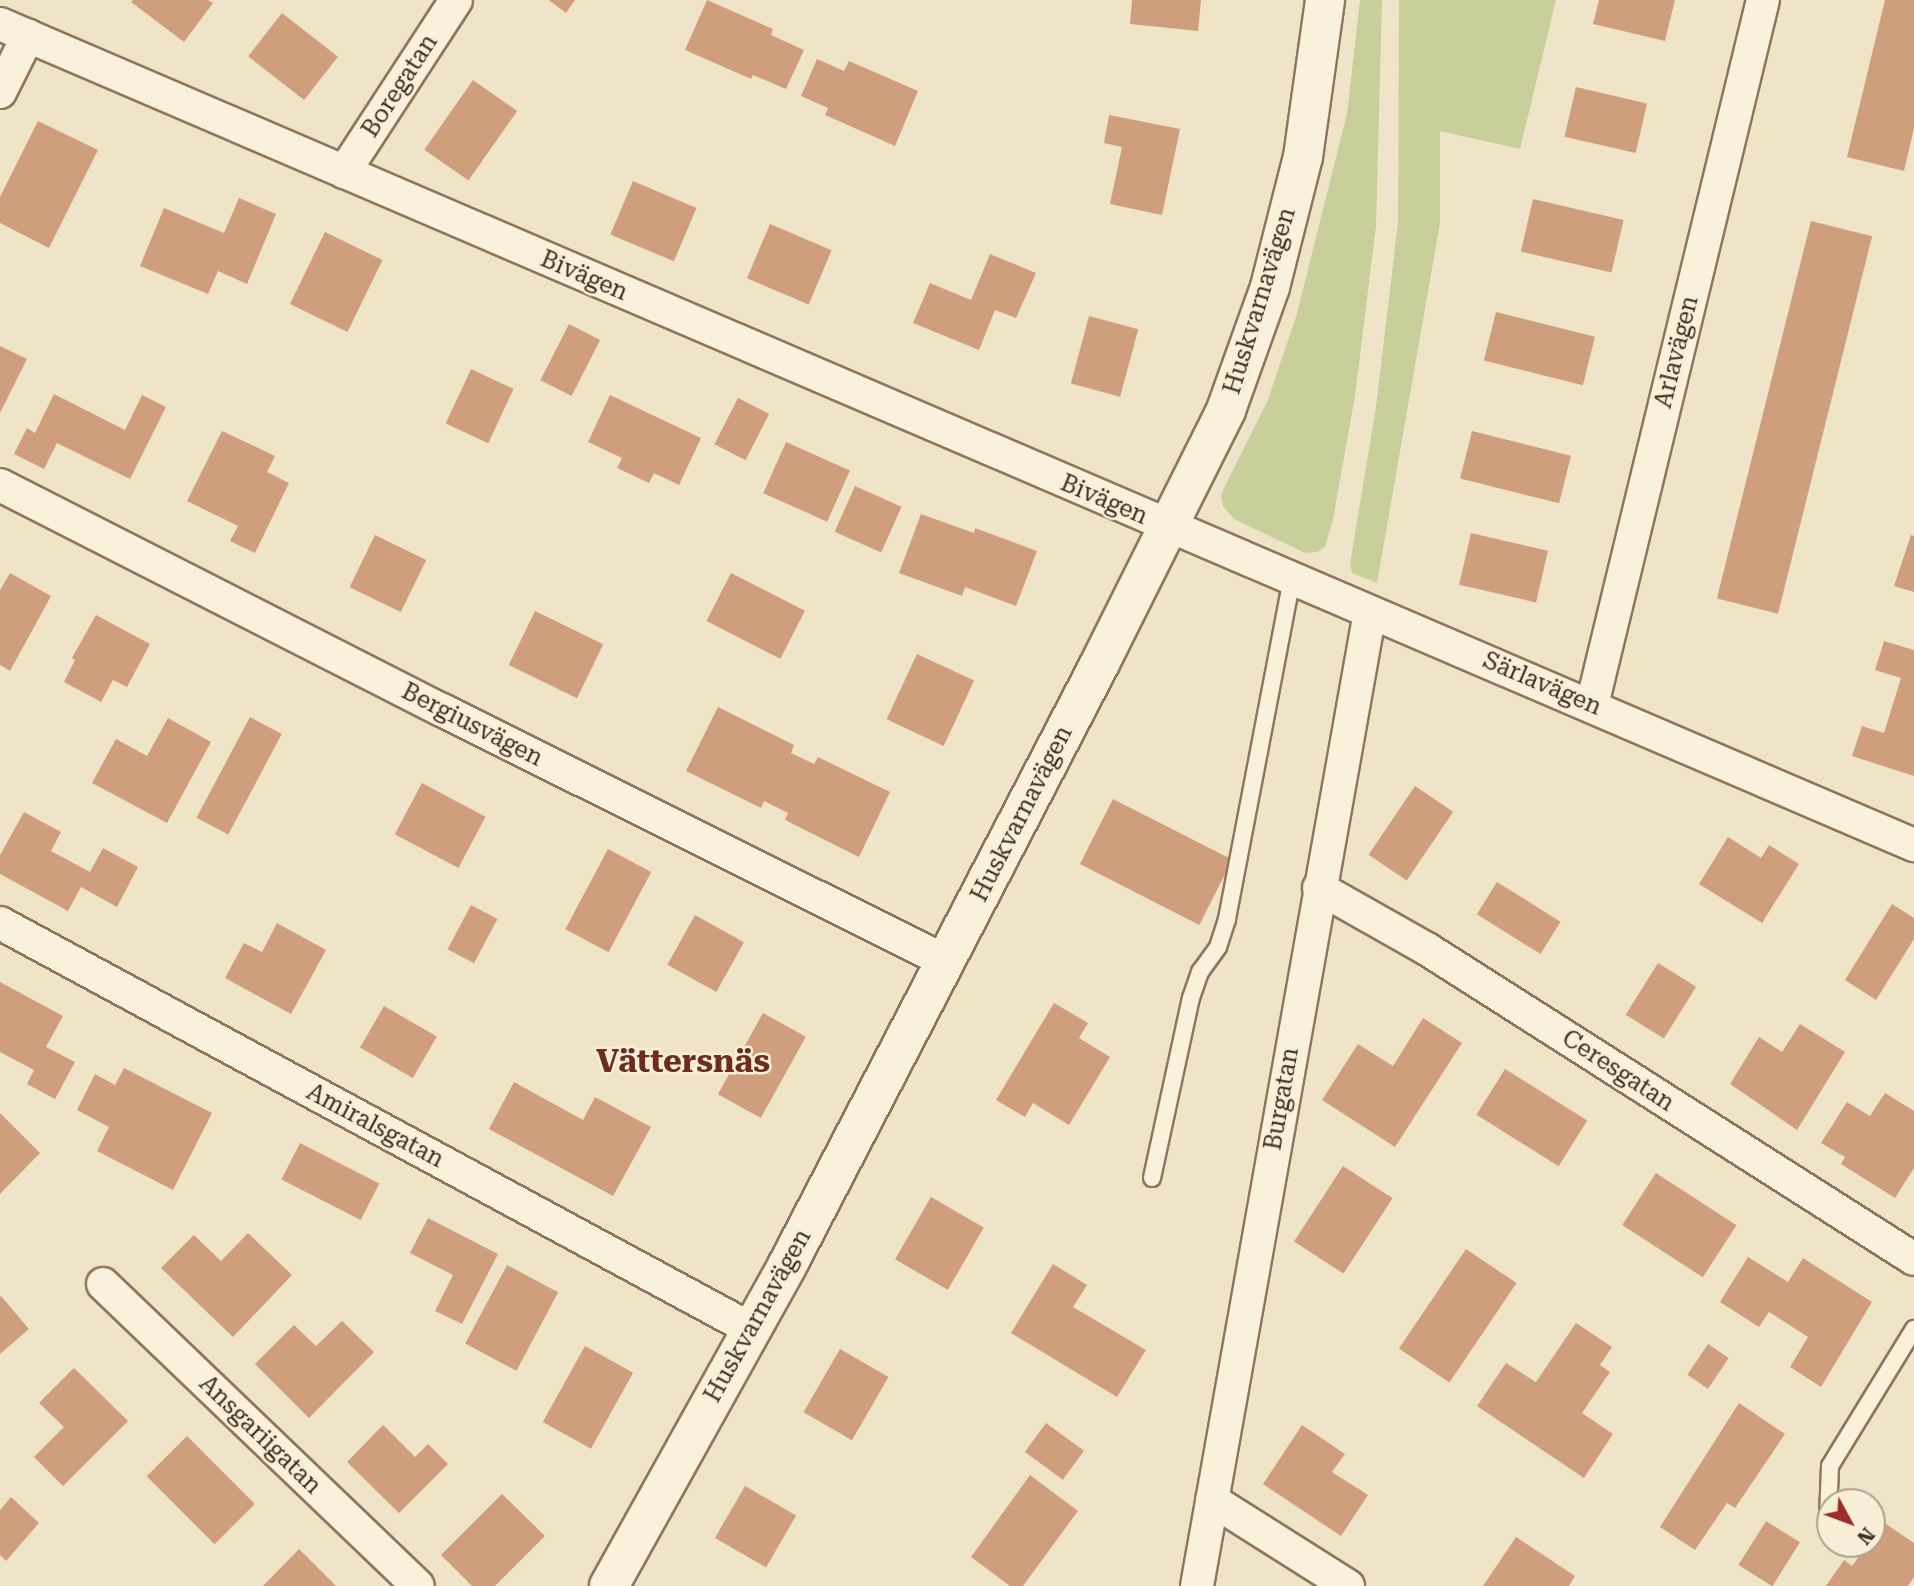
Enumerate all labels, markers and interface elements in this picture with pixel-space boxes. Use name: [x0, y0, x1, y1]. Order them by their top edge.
street label: Boregatan: [356, 29, 444, 143]
street label: Huskvarnavägen: [1218, 204, 1302, 398]
street label: Bivägen: [536, 245, 632, 307]
street label: Arlavägen: [1649, 293, 1705, 411]
street label: Bivägen: [1056, 469, 1152, 531]
street label: Särlavägen: [1478, 646, 1606, 722]
street label: Bergiusvägen: [397, 677, 547, 773]
street label: Huskvarnavägen: [965, 721, 1079, 907]
street label: Ceresgatan: [1556, 1024, 1680, 1118]
district label: Vättersnäs: [596, 1042, 770, 1080]
street label: Burgatan: [1259, 1045, 1305, 1153]
street label: Amiralsgatan: [302, 1078, 448, 1174]
street label: Huskvarnavägen: [698, 1224, 818, 1408]
street label: Ansgariigatan: [193, 1370, 327, 1500]
north arrow: [1816, 1488, 1886, 1558]
text: N: [1852, 1523, 1879, 1549]

